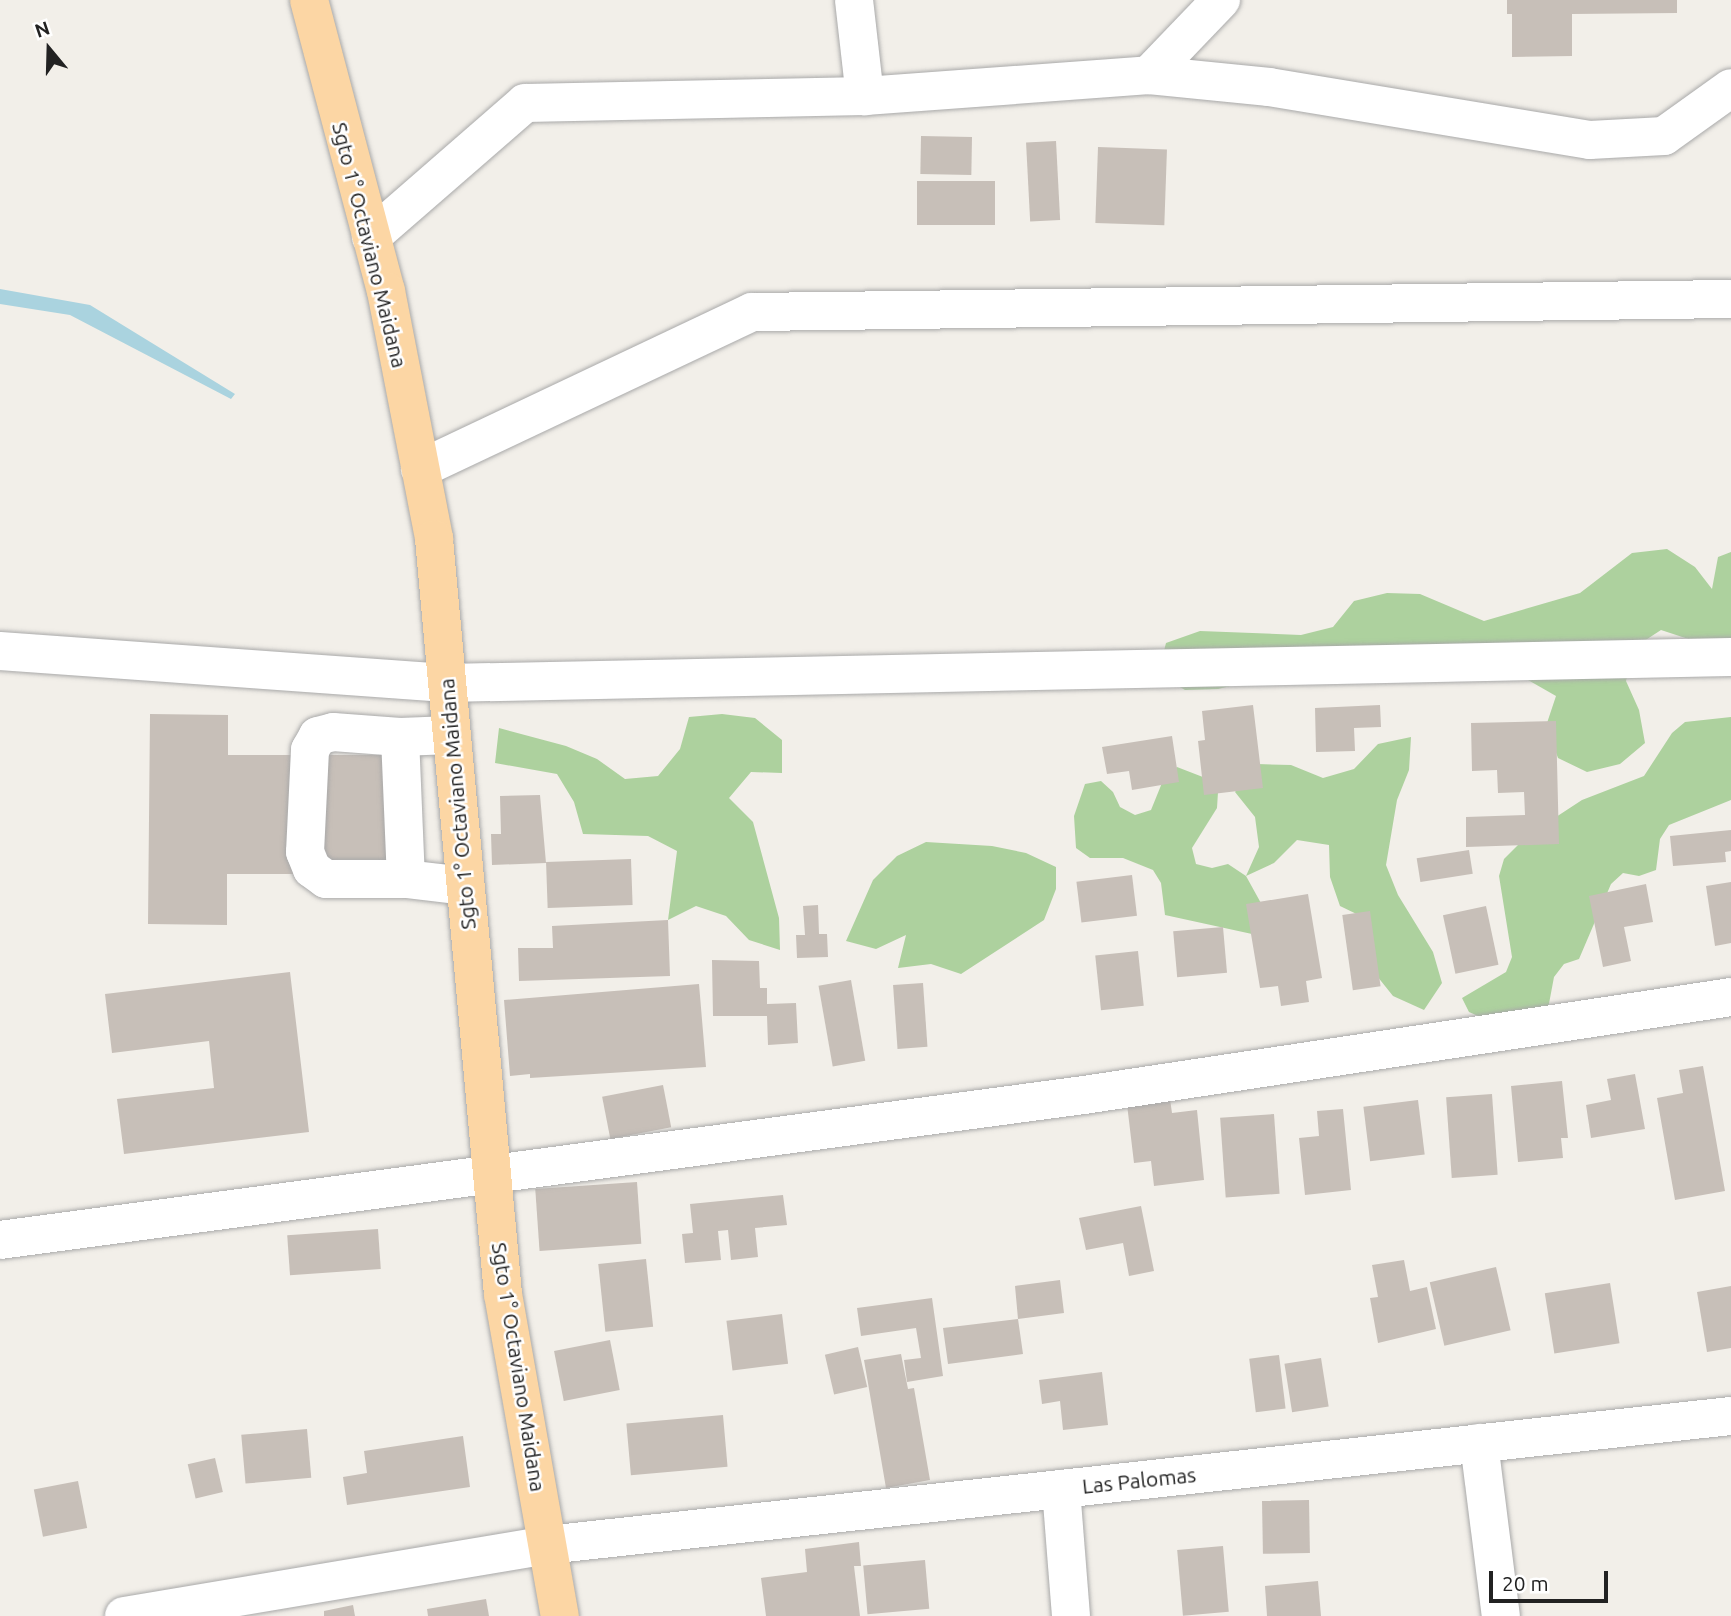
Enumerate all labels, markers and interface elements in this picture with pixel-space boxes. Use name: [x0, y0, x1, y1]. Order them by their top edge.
north arrow: [14, 14, 84, 84]
text: N: [32, 16, 52, 42]
street label: Sgto 1° Octaviano Maidana: [327, 120, 413, 370]
street label: Sgto 1° Octaviano Maidana: [433, 677, 481, 931]
street label: Sgto 1° Octaviano Maidana: [487, 1241, 551, 1493]
street label: Las Palomas: [1081, 1461, 1197, 1499]
scale bar: [1493, 1556, 1612, 1600]
text: 20 m: [1502, 1571, 1549, 1595]

